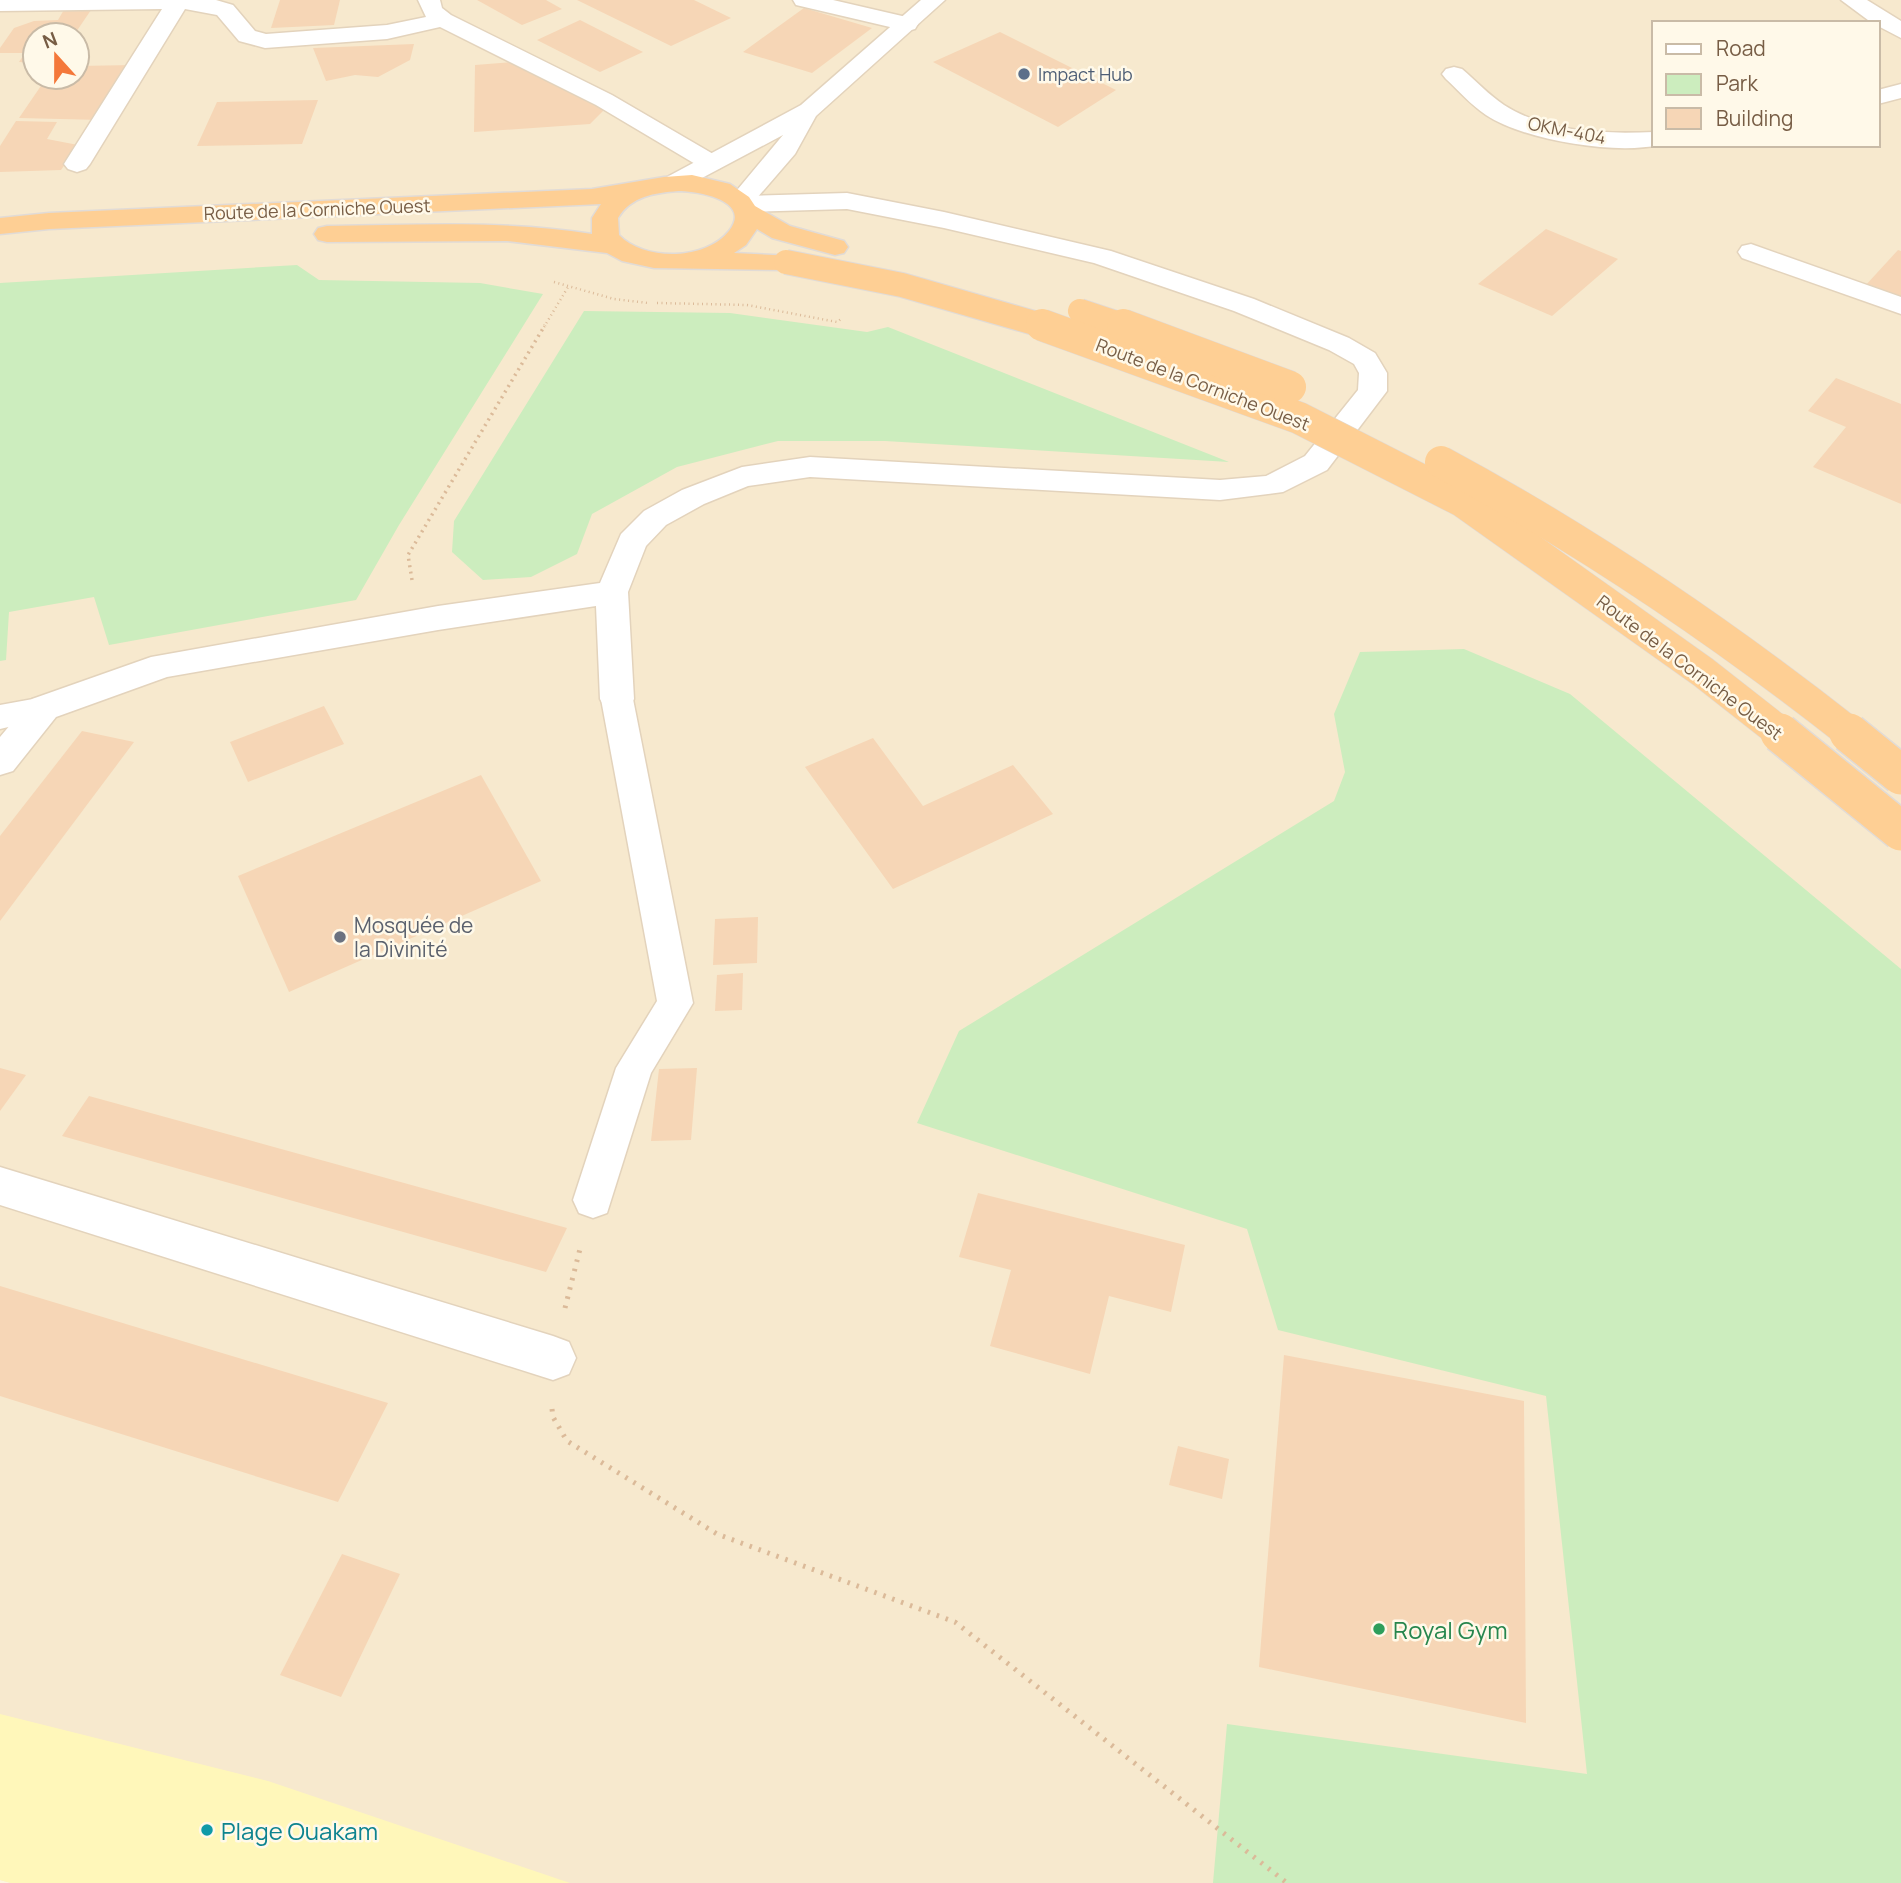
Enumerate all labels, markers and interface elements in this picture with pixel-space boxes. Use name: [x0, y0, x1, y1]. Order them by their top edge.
north arrow: [21, 21, 91, 91]
legend: [1652, 21, 1880, 147]
text: N: [39, 26, 61, 55]
text: Road: [1716, 34, 1766, 62]
place label: Impact Hub: [1038, 62, 1133, 86]
marker: Impact Hub: [1016, 66, 1032, 82]
text: Park: [1716, 69, 1758, 97]
text: Building: [1716, 104, 1793, 132]
street label: OKM-404: [1526, 111, 1608, 149]
street label: Route de la Corniche Ouest: [203, 193, 431, 225]
street label: Route de la Corniche Ouest: [1093, 332, 1313, 436]
street label: Route de la Corniche Ouest: [1592, 589, 1788, 745]
place label: Mosquée de la Divinité: [354, 911, 473, 963]
marker: Mosquée de la Divinité: [332, 929, 348, 945]
place label: Royal Gym: [1393, 1613, 1508, 1646]
marker: Royal Gym: [1371, 1621, 1387, 1637]
place label: Plage Ouakam: [221, 1814, 378, 1847]
marker: Plage Ouakam: [199, 1822, 215, 1838]

